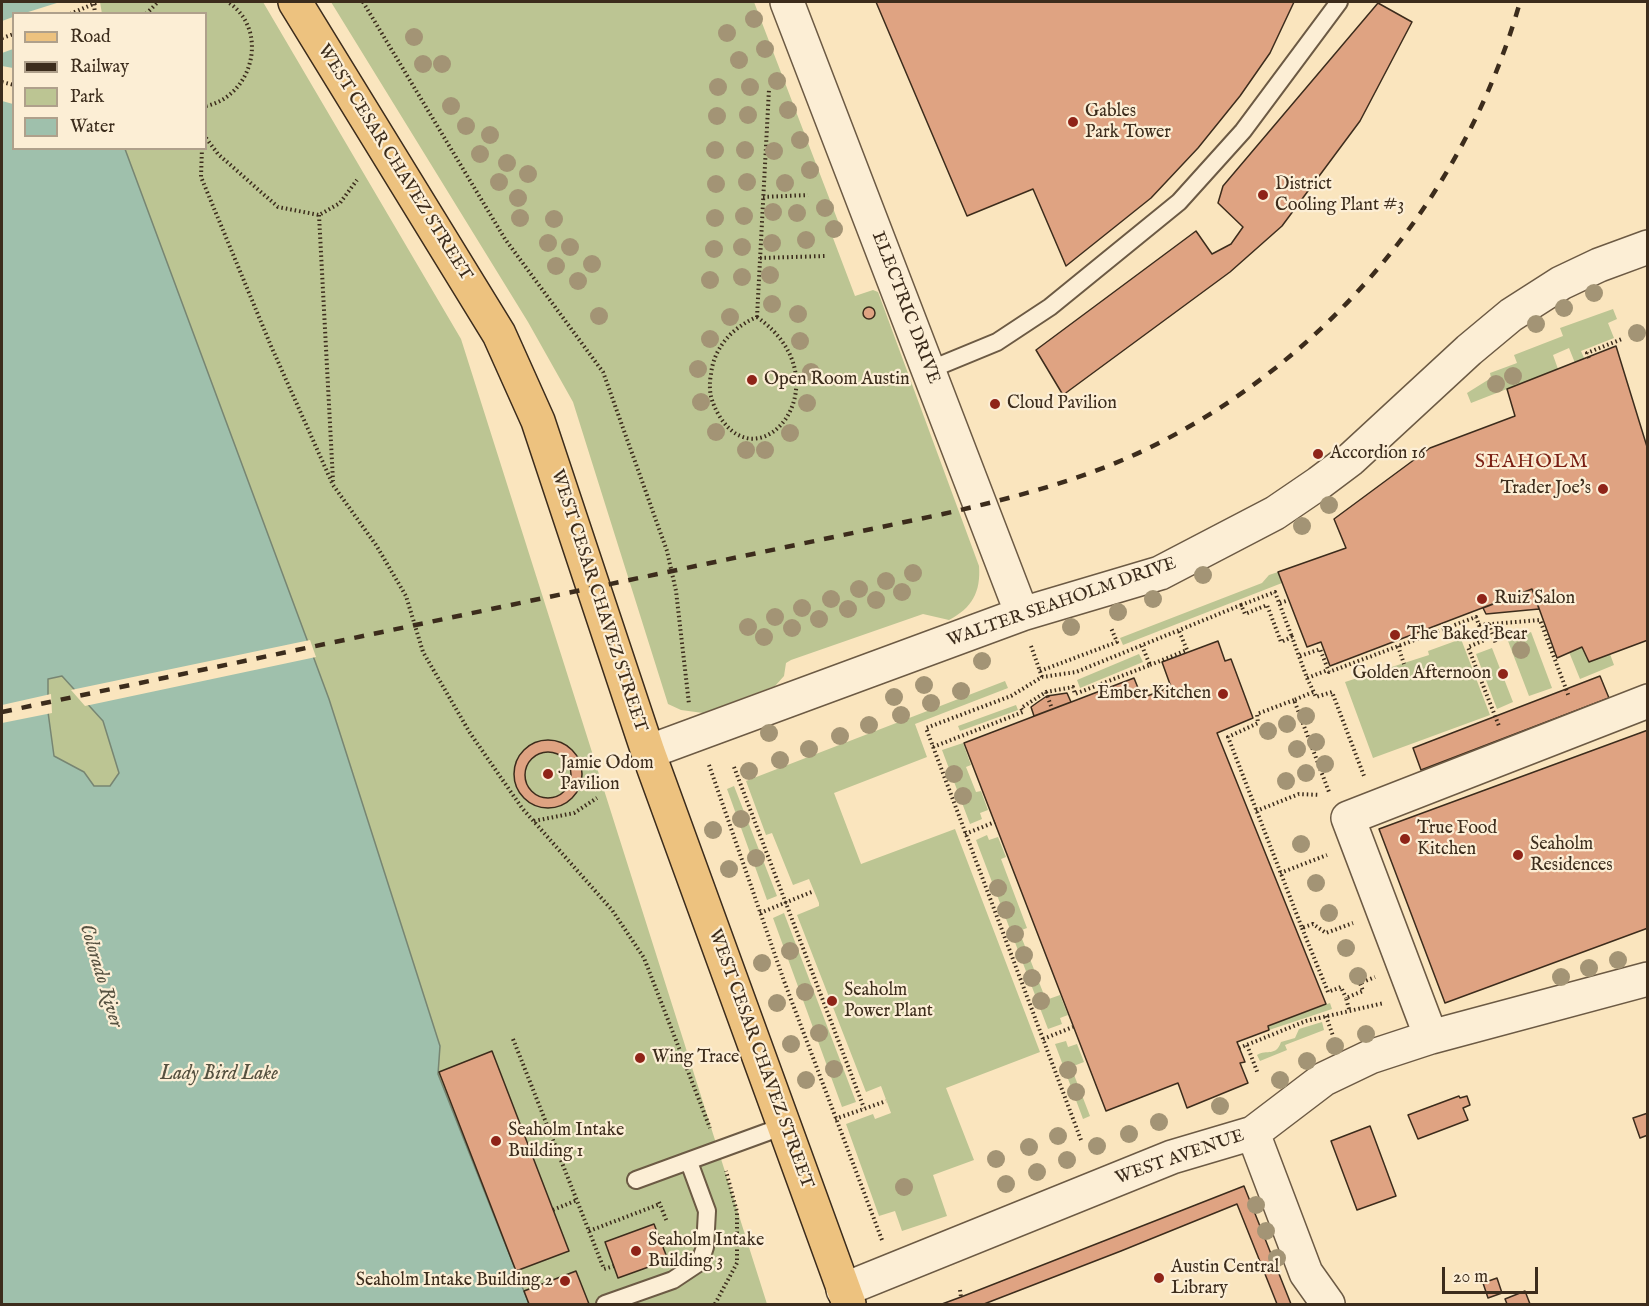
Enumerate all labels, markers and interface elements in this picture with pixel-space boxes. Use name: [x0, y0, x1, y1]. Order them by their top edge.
legend: [12, 12, 207, 150]
text: Road: [70, 26, 111, 49]
street label: WEST CESAR CHAVEZ STREET: [312, 41, 476, 285]
text: Railway: [70, 56, 129, 79]
text: Park: [70, 86, 104, 109]
place label: Gables Park Tower: [1085, 101, 1171, 144]
marker: Gables Park Tower: [1066, 115, 1080, 129]
text: Water: [70, 116, 115, 139]
place label: District Cooling Plant #3: [1275, 174, 1404, 216]
marker: District Cooling Plant #3: [1256, 188, 1270, 202]
street label: ELECTRIC DRIVE: [866, 229, 944, 387]
place label: Open Room Austin: [764, 369, 910, 391]
marker: Open Room Austin: [745, 373, 759, 387]
place label: Cloud Pavilion: [1007, 393, 1117, 415]
marker: Cloud Pavilion: [988, 397, 1002, 411]
place label: Accordion 16: [1330, 443, 1426, 465]
marker: Accordion 16: [1311, 447, 1325, 461]
district label: SEAHOLM: [1475, 451, 1589, 475]
street label: WEST CESAR CHAVEZ STREET: [545, 467, 651, 735]
place label: Trader Joe's: [1500, 478, 1591, 500]
marker: Trader Joe's: [1596, 482, 1610, 496]
street label: WALTER SEAHOLM DRIVE: [945, 554, 1179, 652]
place label: Ruiz Salon: [1494, 588, 1575, 610]
marker: Ruiz Salon: [1475, 592, 1489, 606]
place label: The Baked Bear: [1407, 624, 1527, 646]
marker: The Baked Bear: [1388, 628, 1402, 642]
place label: Golden Afternoon: [1353, 663, 1491, 685]
marker: Golden Afternoon: [1496, 667, 1510, 681]
place label: Ember Kitchen: [1097, 683, 1211, 705]
marker: Ember Kitchen: [1216, 687, 1230, 701]
place label: Jamie Odom Pavilion: [560, 753, 654, 795]
marker: Jamie Odom Pavilion: [541, 767, 555, 781]
place label: True Food Kitchen: [1417, 818, 1497, 860]
marker: True Food Kitchen: [1398, 832, 1412, 846]
place label: Seaholm Residences: [1530, 834, 1613, 876]
marker: Seaholm Residences: [1511, 848, 1525, 862]
water label: Colorado River: [73, 921, 127, 1031]
street label: WEST CESAR CHAVEZ STREET: [703, 926, 817, 1192]
place label: Seaholm Power Plant: [844, 980, 933, 1022]
marker: Seaholm Power Plant: [825, 994, 839, 1008]
place label: Wing Trace: [652, 1047, 739, 1069]
marker: Wing Trace: [633, 1051, 647, 1065]
water label: Lady Bird Lake: [160, 1063, 278, 1087]
place label: Seaholm Intake Building 1: [508, 1120, 624, 1162]
street label: WEST AVENUE: [1113, 1126, 1247, 1190]
marker: Seaholm Intake Building 1: [489, 1134, 503, 1148]
place label: Seaholm Intake Building 3: [648, 1230, 764, 1272]
marker: Seaholm Intake Building 3: [629, 1244, 643, 1258]
scale bar: [1445, 1255, 1541, 1293]
place label: Austin Central Library: [1171, 1257, 1280, 1300]
text: 20 m: [1453, 1266, 1488, 1289]
place label: Seaholm Intake Building 2: [356, 1270, 553, 1292]
marker: Austin Central Library: [1152, 1271, 1166, 1285]
marker: Seaholm Intake Building 2: [558, 1274, 572, 1288]

